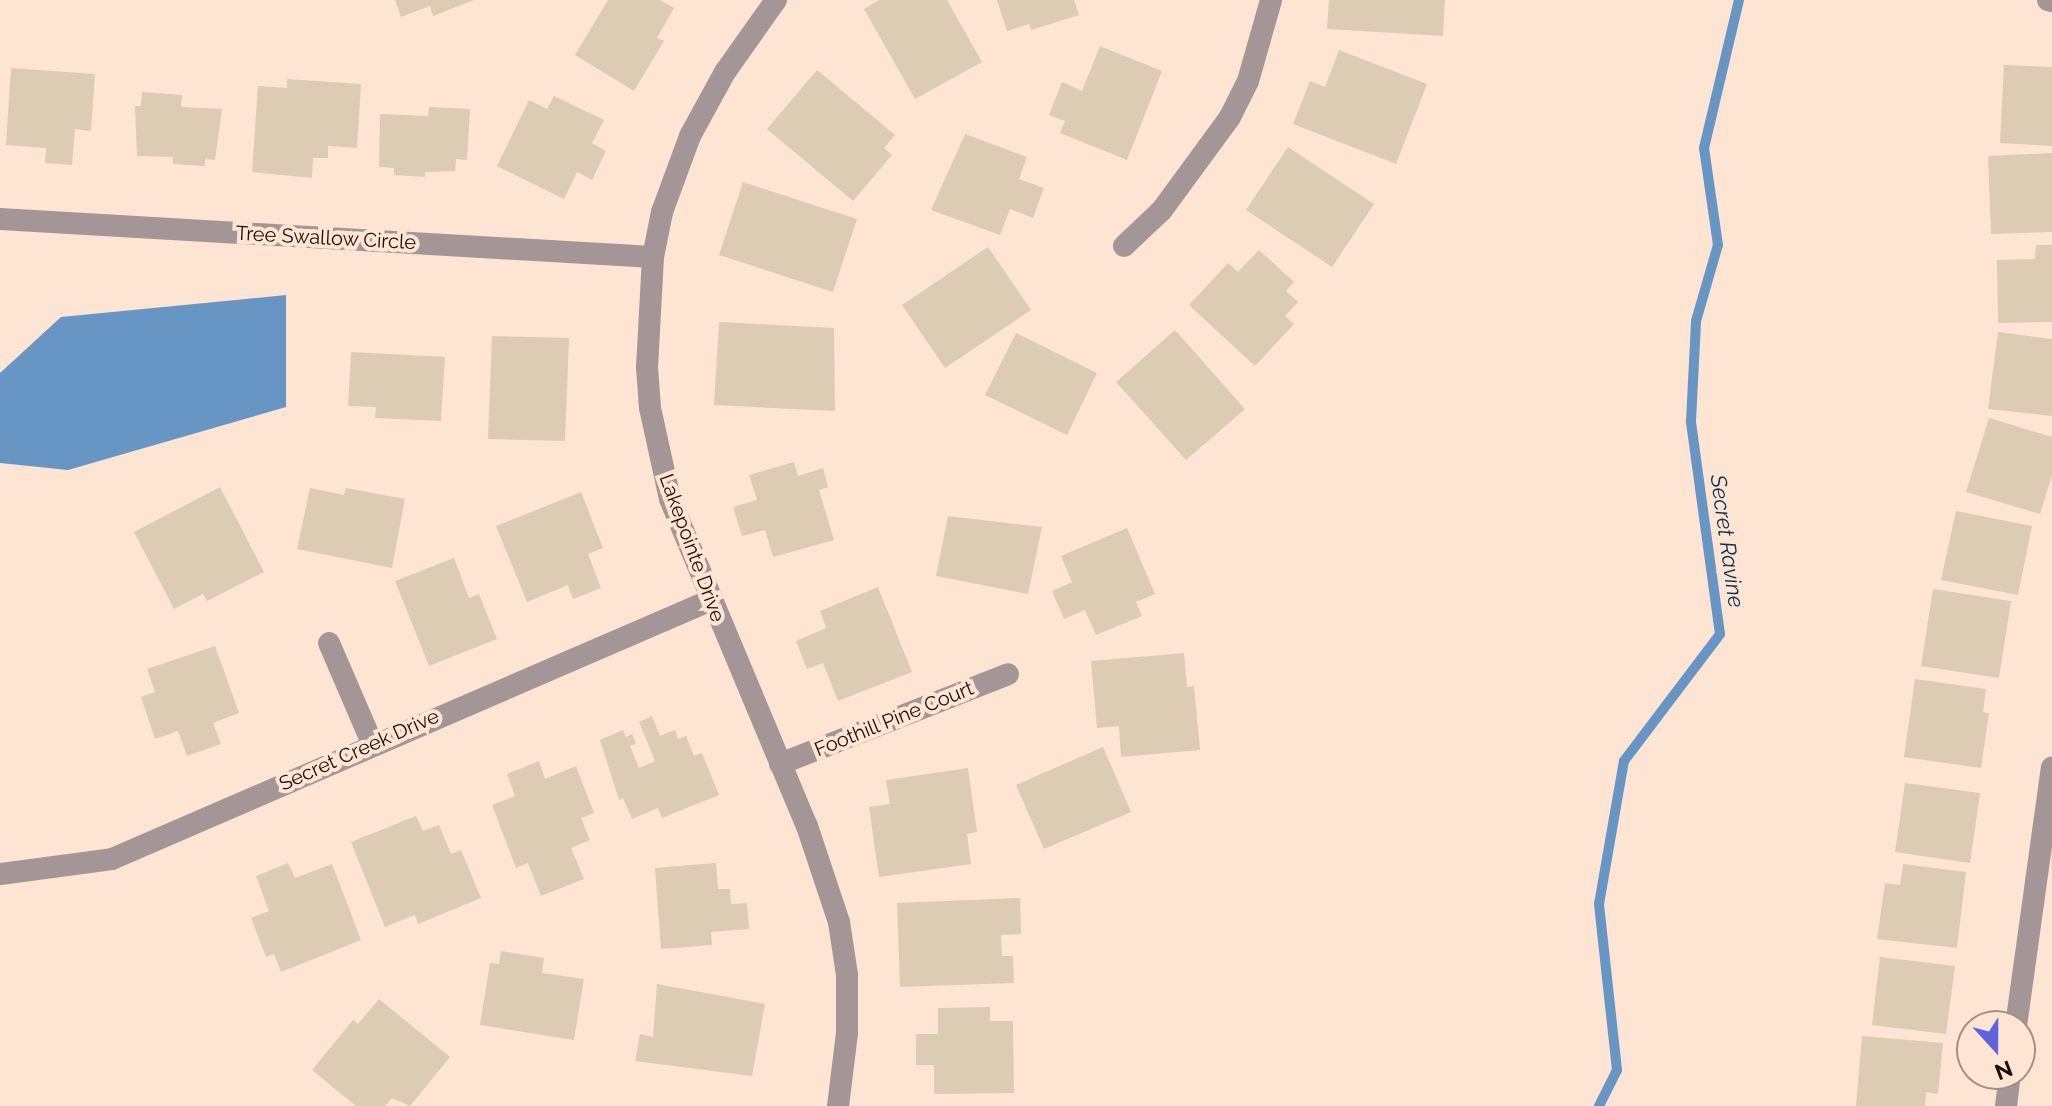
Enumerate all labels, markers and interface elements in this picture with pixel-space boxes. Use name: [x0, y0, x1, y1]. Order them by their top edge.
street label: Tree Swallow Circle: [235, 221, 417, 255]
street label: Lakepointe Drive: [654, 471, 730, 625]
water label: Secret Ravine: [1705, 473, 1749, 609]
street label: Foothill Pine Court: [811, 676, 977, 762]
street label: Secret Creek Drive: [275, 704, 443, 796]
north arrow: [1956, 1010, 2036, 1090]
text: N: [1991, 1055, 2016, 1086]

